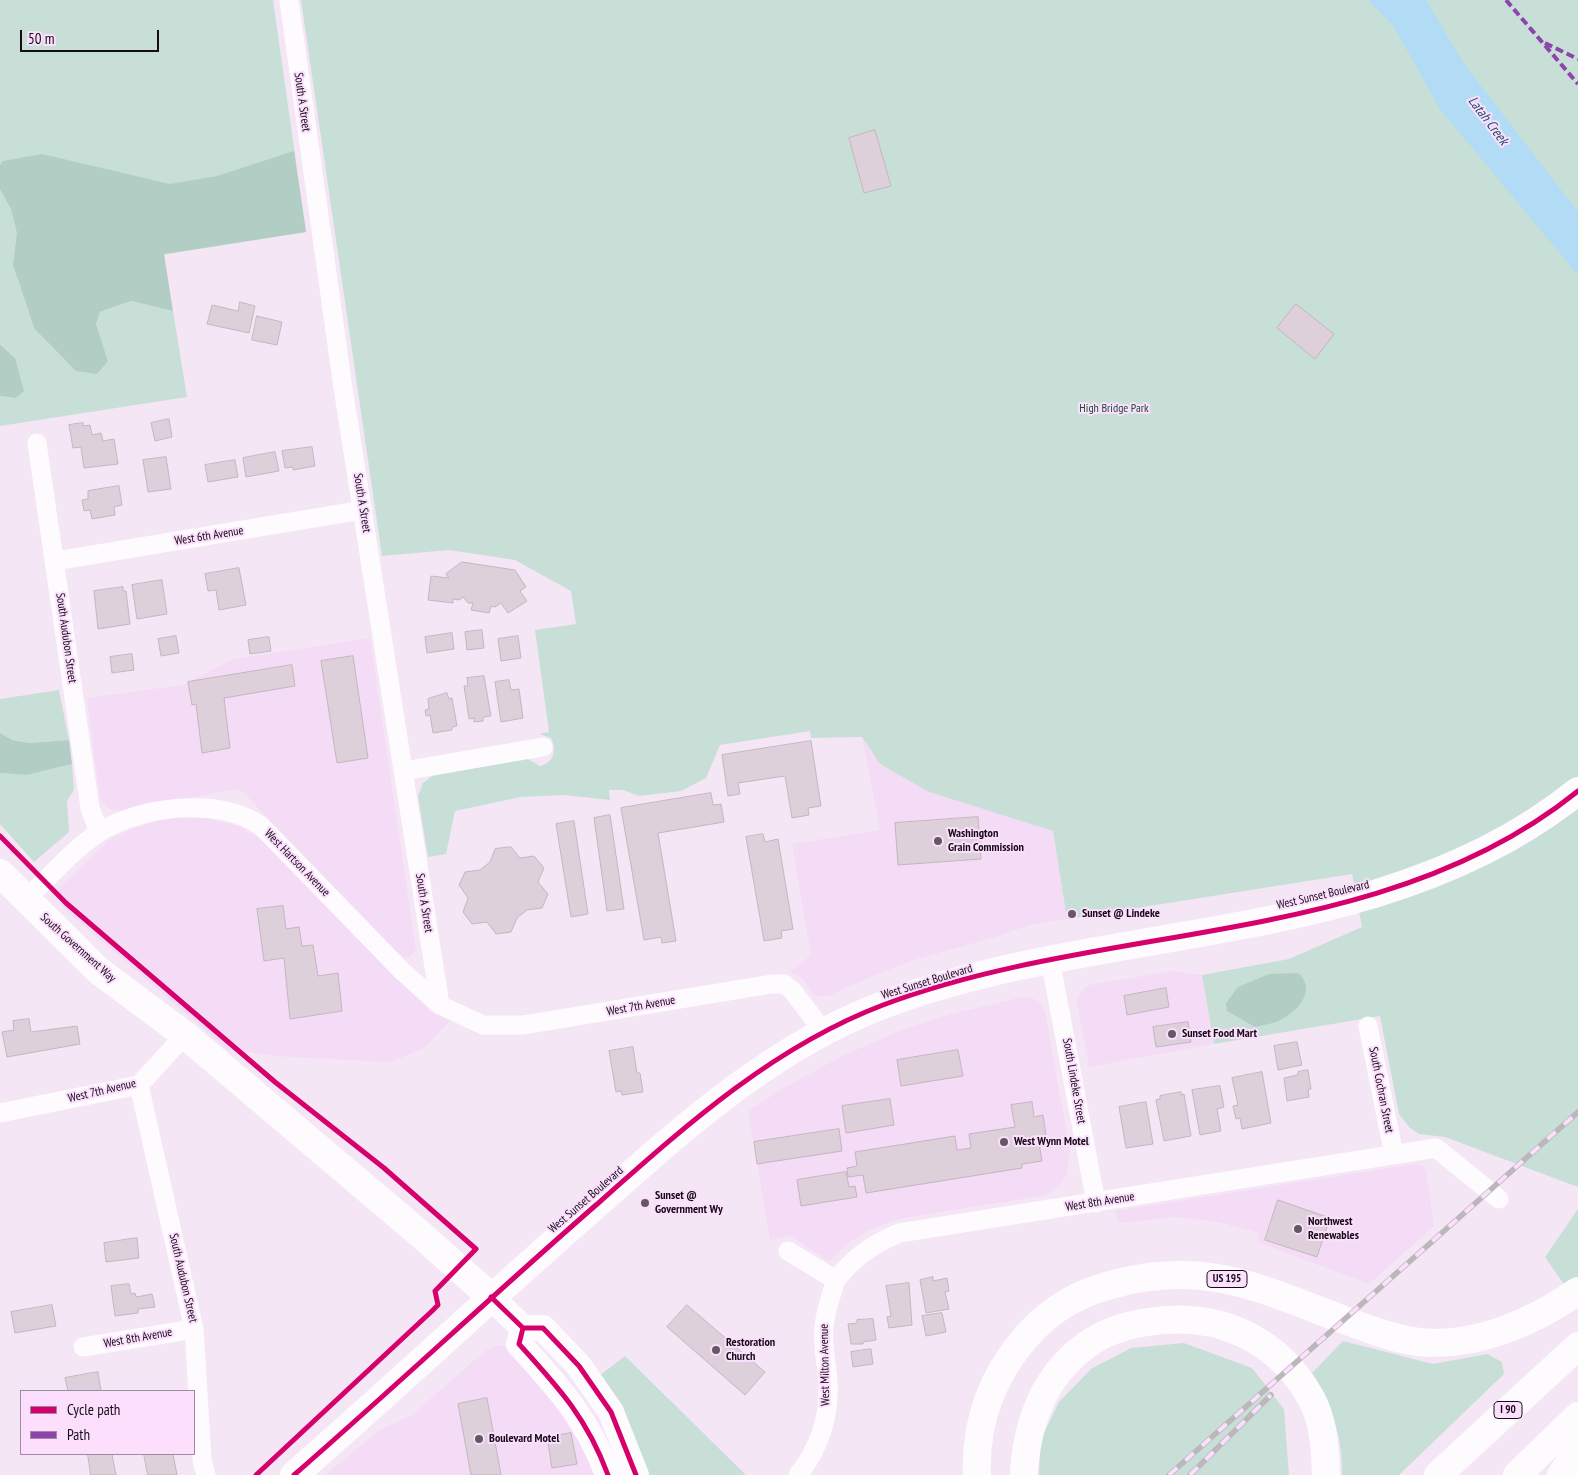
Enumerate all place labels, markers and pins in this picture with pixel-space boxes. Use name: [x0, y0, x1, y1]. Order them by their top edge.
place label: Washington Grain Commission: [948, 827, 1024, 855]
marker: Washington Grain Commission: [932, 835, 944, 847]
place label: Sunset @ Lindeke: [1082, 907, 1160, 921]
marker: Sunset @ Lindeke: [1066, 908, 1078, 920]
place label: Sunset Food Mart: [1182, 1027, 1257, 1041]
marker: Sunset Food Mart: [1166, 1028, 1178, 1040]
place label: West Wynn Motel: [1014, 1135, 1089, 1149]
marker: West Wynn Motel: [998, 1136, 1010, 1148]
place label: Sunset @ Government Wy: [655, 1189, 723, 1217]
marker: Sunset @ Government Wy: [639, 1197, 651, 1209]
place label: Northwest Renewables: [1308, 1215, 1359, 1243]
marker: Northwest Renewables: [1292, 1223, 1304, 1235]
place label: Restoration Church: [726, 1336, 775, 1364]
marker: Restoration Church: [710, 1344, 722, 1356]
place label: Boulevard Motel: [489, 1432, 559, 1446]
marker: Boulevard Motel: [473, 1433, 485, 1445]

